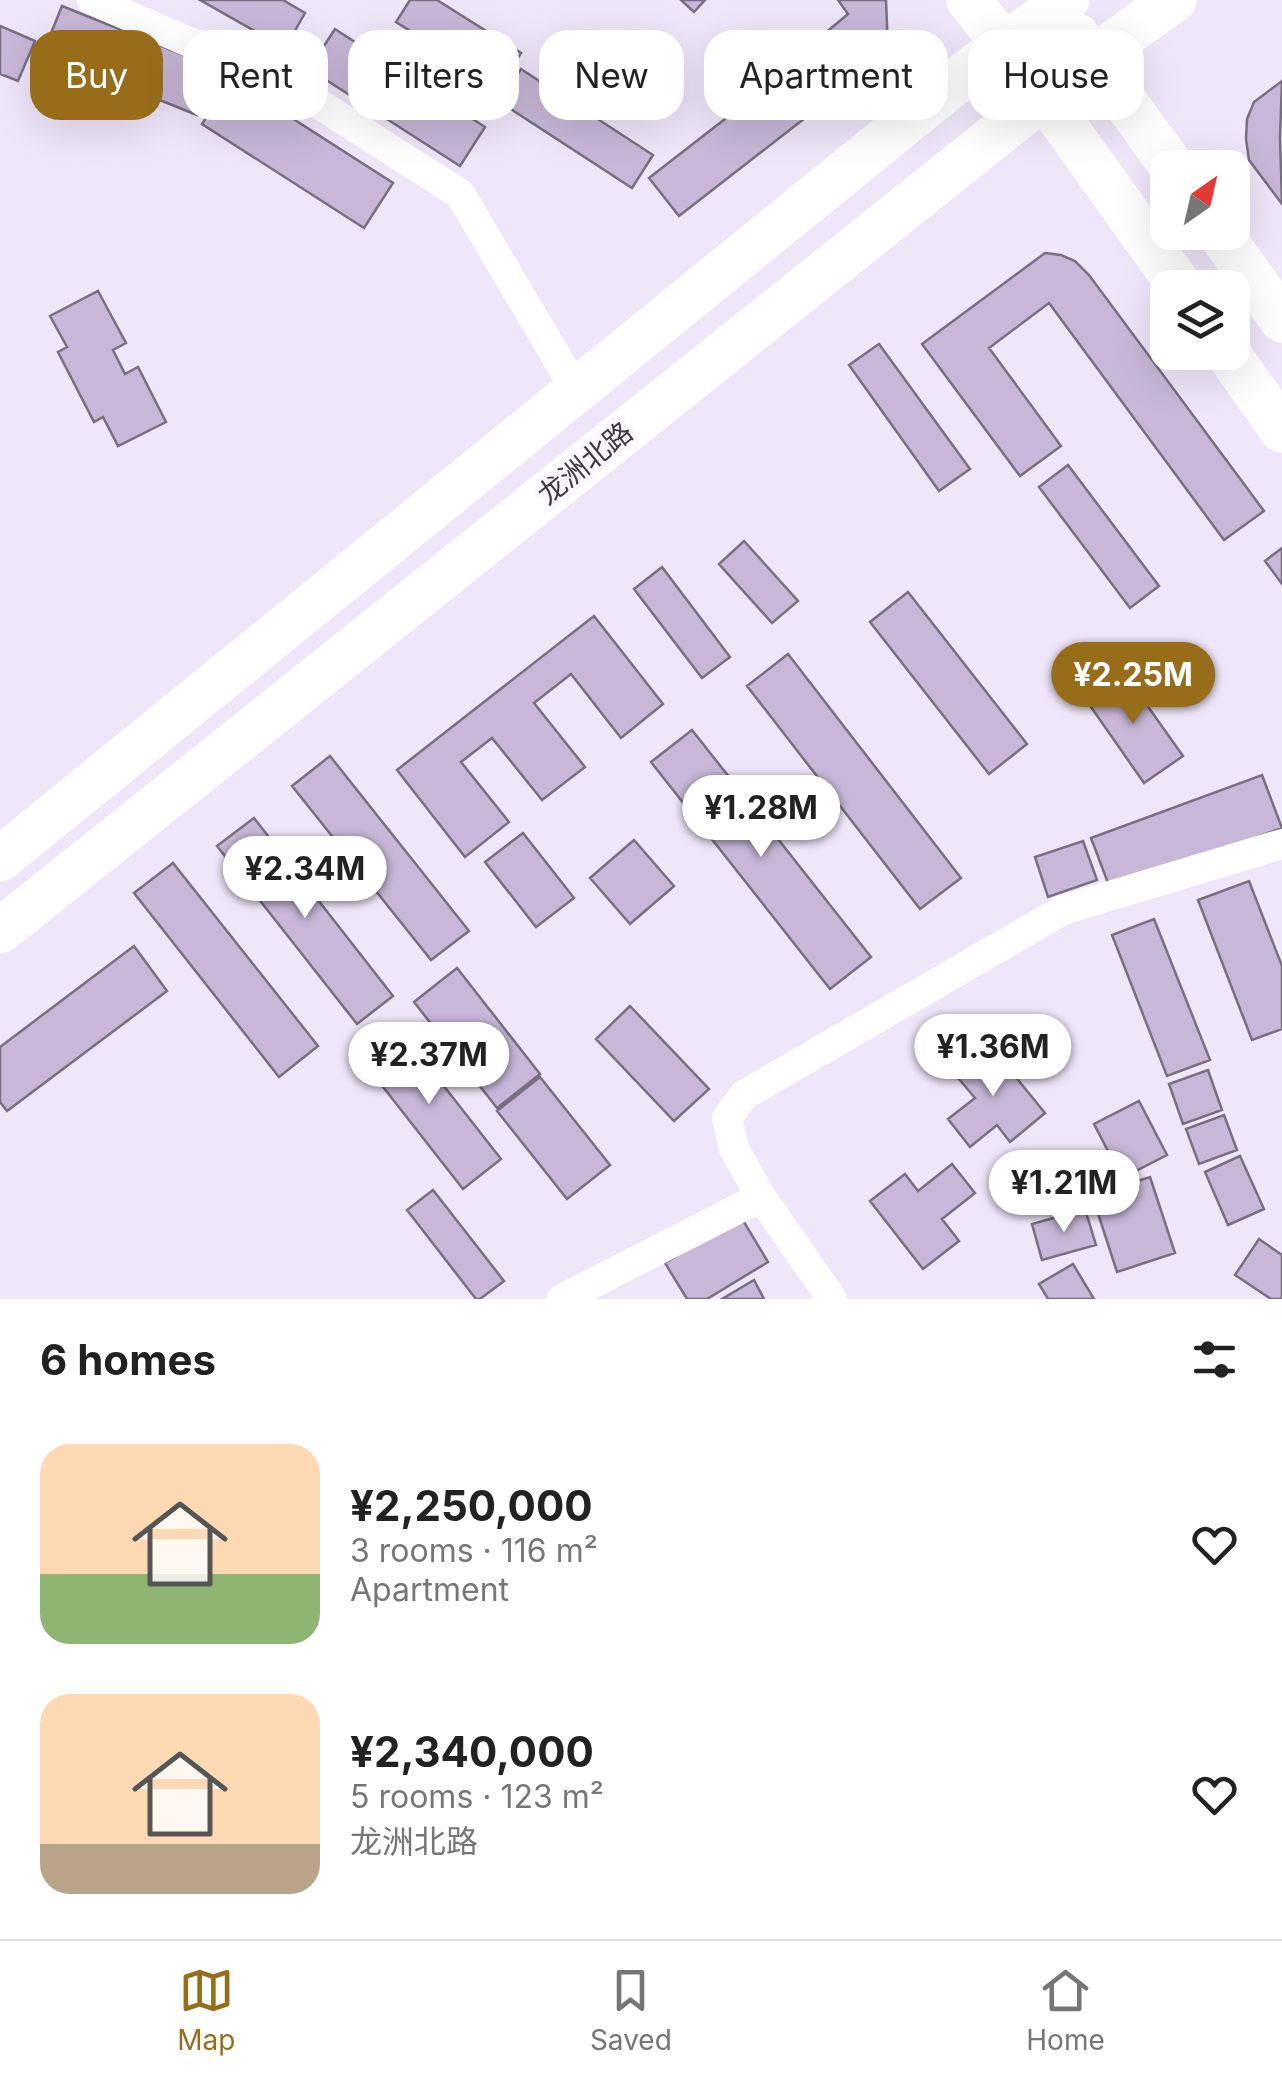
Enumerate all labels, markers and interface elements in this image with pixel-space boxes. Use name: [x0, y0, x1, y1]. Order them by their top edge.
chip: Buy: [30, 30, 163, 120]
chip: Rent: [183, 30, 328, 120]
chip: Filters: [348, 30, 519, 120]
chip: New: [539, 30, 684, 120]
chip: Apartment: [704, 30, 948, 120]
chip: House: [968, 30, 1144, 120]
north arrow: [1150, 150, 1250, 250]
map controls: [1150, 150, 1250, 370]
button: layers: [1150, 270, 1250, 370]
street label: 龙洲北路: [531, 415, 639, 511]
pin: ¥2.25M: [1052, 642, 1214, 727]
text: ¥2.25M: [1073, 655, 1193, 694]
pin: ¥1.28M: [680, 775, 842, 860]
text: ¥1.28M: [704, 788, 818, 827]
pin: ¥2.34M: [224, 836, 386, 921]
text: ¥2.34M: [245, 849, 365, 888]
pin: ¥1.36M: [912, 1014, 1074, 1099]
pin: ¥2.37M: [348, 1022, 510, 1107]
text: ¥1.36M: [936, 1027, 1050, 1066]
text: ¥2.37M: [370, 1035, 488, 1074]
pin: ¥1.21M: [983, 1150, 1145, 1235]
text: ¥1.21M: [1011, 1163, 1117, 1202]
icon: filters: [1187, 1332, 1242, 1387]
text: 6 homes: [40, 1334, 216, 1385]
text: ¥2,250,000: [350, 1480, 593, 1531]
icon: home: [120, 1484, 240, 1604]
icon: heart: [1187, 1517, 1242, 1572]
text: 3 rooms · 116 m²: [350, 1531, 598, 1570]
text: Apartment: [350, 1570, 509, 1609]
text: ¥2,340,000: [350, 1726, 594, 1777]
icon: home: [120, 1734, 240, 1854]
icon: heart: [1187, 1767, 1242, 1822]
text: 5 rooms · 123 m²: [350, 1777, 604, 1816]
text: 龙洲北路: [350, 1822, 478, 1861]
tab: Map: [177, 1963, 235, 2057]
tab: Saved: [590, 1963, 672, 2057]
tab: Home: [1026, 1963, 1105, 2057]

